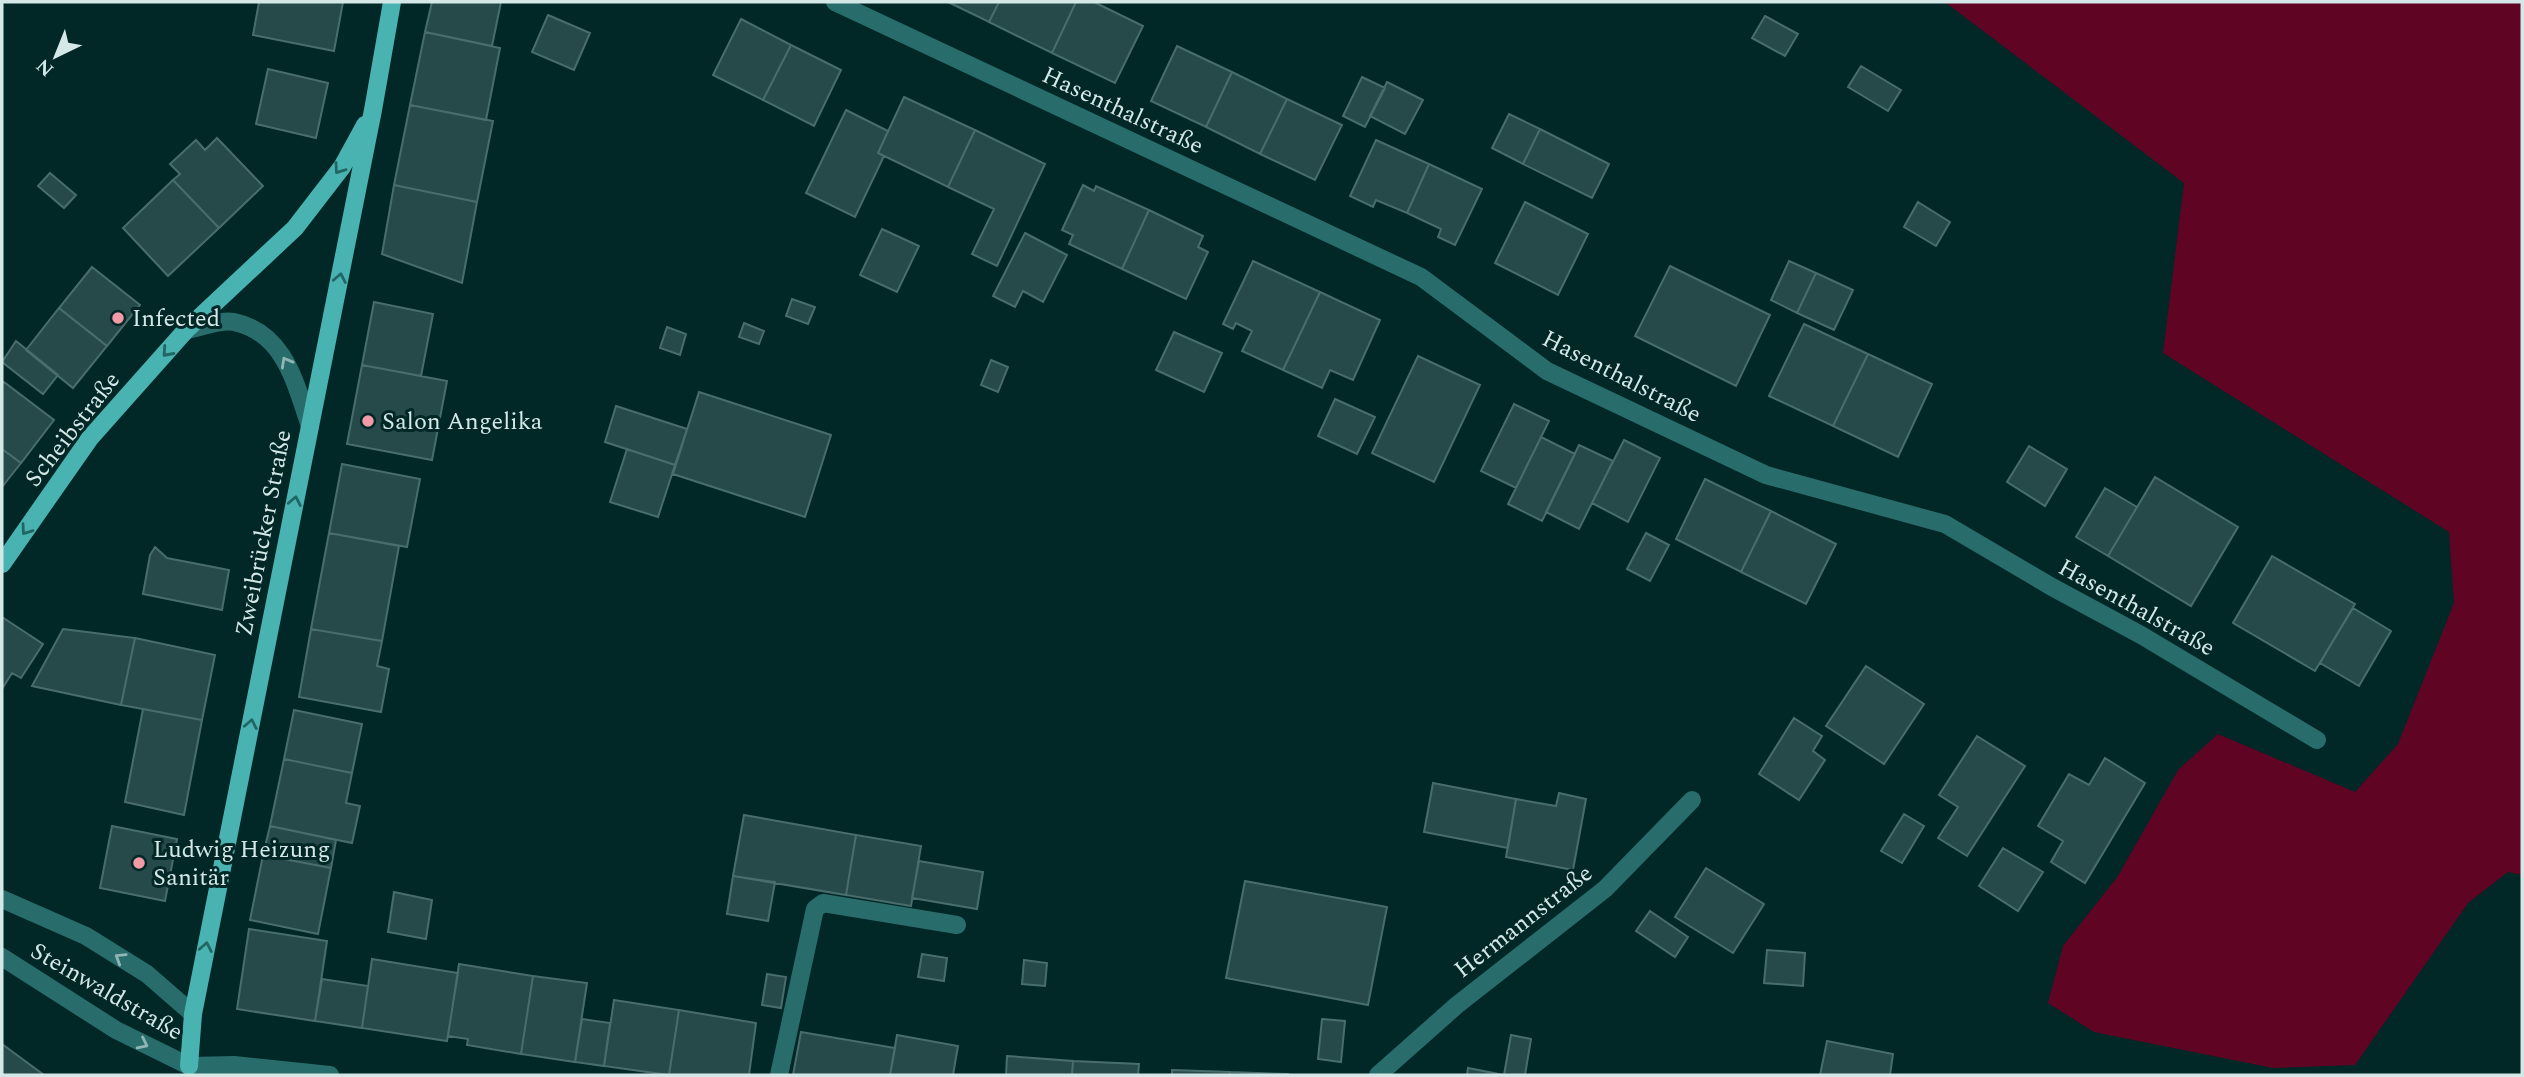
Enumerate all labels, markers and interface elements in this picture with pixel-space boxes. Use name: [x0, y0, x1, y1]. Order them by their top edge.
north arrow: [21, 21, 91, 91]
text: N: [30, 51, 61, 83]
street label: Hasenthalstraße: [1036, 58, 1209, 164]
one-way arrow: [335, 161, 347, 174]
one-way arrow: [331, 272, 346, 284]
place label: Infected: [132, 301, 220, 337]
marker: Infected: [110, 310, 126, 326]
street label: Hasenthalstraße: [1536, 321, 1708, 433]
one-way arrow: [163, 344, 175, 357]
one-way arrow: [281, 357, 294, 370]
street label: Scheibstraße: [16, 364, 129, 495]
place label: Salon Angelika: [382, 404, 543, 440]
marker: Salon Angelika: [360, 413, 376, 429]
street label: Zweibrücker Straße: [226, 427, 302, 639]
one-way arrow: [286, 495, 301, 507]
one-way arrow: [22, 522, 34, 535]
street label: Hasenthalstraße: [2051, 550, 2222, 666]
one-way arrow: [242, 718, 257, 730]
place label: Ludwig Heizung Sanitär: [153, 832, 330, 896]
marker: Ludwig Heizung Sanitär: [131, 855, 147, 871]
street label: Hermannstraße: [1447, 856, 1601, 987]
street label: Steinwaldstraße: [23, 934, 190, 1050]
one-way arrow: [198, 941, 213, 953]
one-way arrow: [114, 953, 127, 966]
one-way arrow: [136, 1036, 148, 1050]

